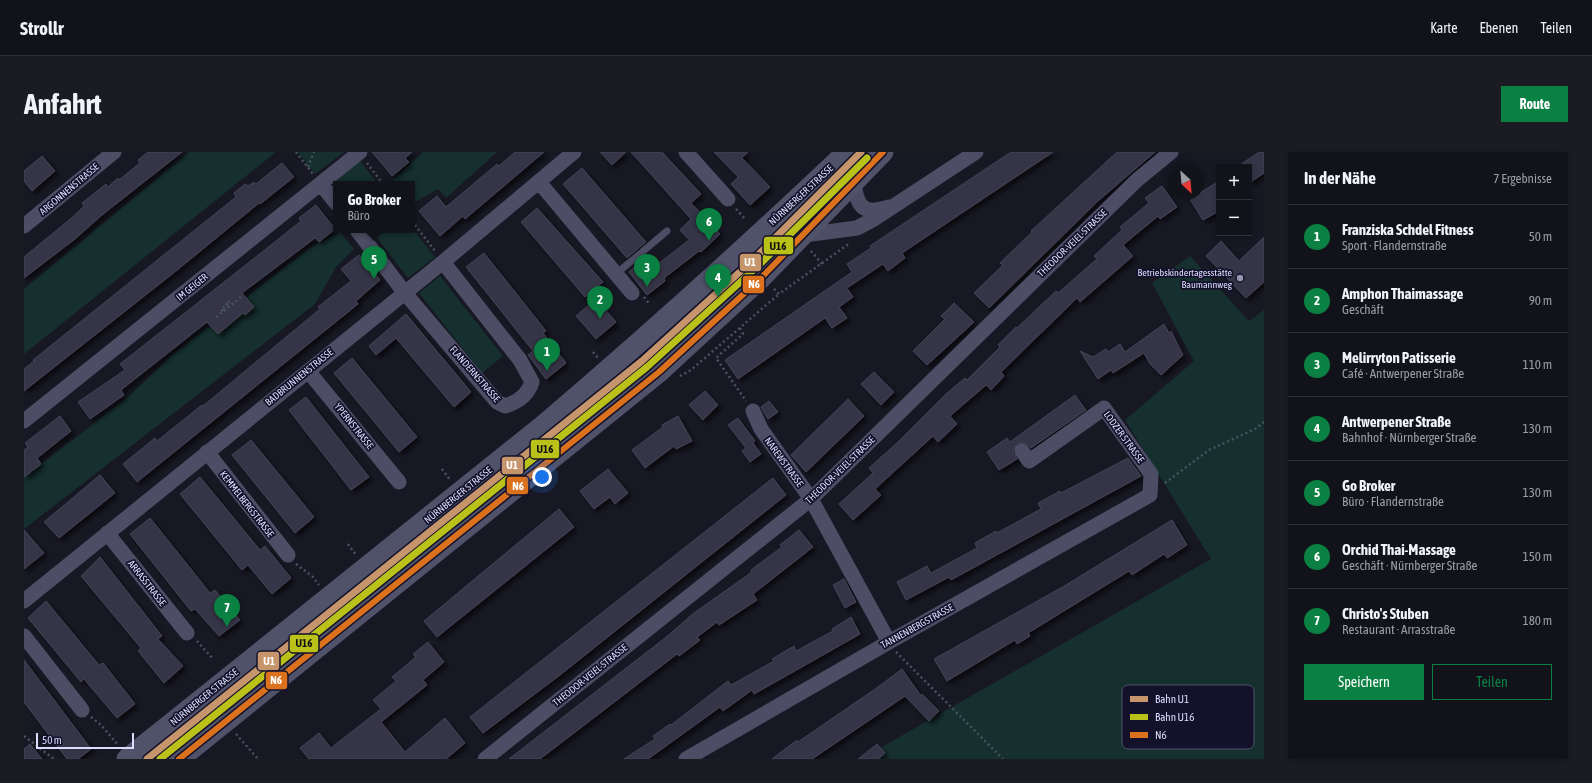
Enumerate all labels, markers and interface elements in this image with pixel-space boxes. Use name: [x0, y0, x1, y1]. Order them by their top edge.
text: Strollr: [20, 17, 64, 39]
text: Karte: [1430, 20, 1457, 36]
text: Ebenen: [1479, 20, 1518, 36]
text: Teilen: [1540, 20, 1572, 36]
button: Route: [1501, 86, 1568, 122]
text: Anfahrt: [24, 88, 102, 120]
street label: ARGONNENSTRASSE: [37, 161, 101, 217]
street label: NÜRNBERGER STRASSE: [767, 162, 836, 228]
north arrow: [1168, 164, 1204, 200]
map controls: [1216, 164, 1252, 236]
button: +: [1216, 164, 1252, 200]
text: In der Nähe: [1304, 168, 1376, 188]
text: 7 Ergebnisse: [1493, 171, 1552, 186]
popup: [333, 181, 415, 233]
text: Go Broker: [347, 191, 401, 208]
button: −: [1216, 200, 1252, 236]
street label: THEODOR-VEIEL-STRASSE: [1035, 206, 1110, 279]
text: Büro: [347, 208, 370, 223]
pin: 6: [696, 208, 722, 241]
text: Franziska Schdel Fitness: [1342, 221, 1473, 238]
text: 1: [1314, 229, 1320, 244]
text: 50 m: [1529, 229, 1552, 244]
line badge: U16: [763, 236, 794, 255]
text: Sport · Flandernstraße: [1342, 238, 1447, 253]
text: U16: [770, 240, 786, 252]
pin: 5: [361, 246, 387, 279]
line badge: U1: [739, 253, 762, 272]
pin: 3: [634, 254, 660, 287]
text: U1: [744, 256, 756, 268]
pin: 4: [705, 264, 731, 297]
place label: Betriebskindertagesstätte Baumannweg: [1137, 267, 1233, 290]
street label: IM GEIGER: [174, 271, 210, 303]
marker: Betriebskindertagesstätte Baumannweg: [1235, 273, 1245, 283]
line badge: N6: [742, 275, 765, 294]
text: N6: [748, 278, 760, 290]
text: Amphon Thaimassage: [1342, 285, 1463, 302]
pin: 2: [587, 286, 613, 319]
text: 2: [1314, 293, 1320, 308]
text: 90 m: [1529, 293, 1552, 308]
text: Geschäft: [1342, 302, 1384, 317]
pin: 1: [534, 338, 560, 371]
street label: FLANDERNSTRASSE: [448, 344, 503, 405]
street label: BADBRUNNENSTRASSE: [263, 346, 336, 408]
text: Melirryton Patisserie: [1342, 349, 1456, 366]
text: 3: [1314, 357, 1320, 372]
text: 110 m: [1523, 357, 1552, 372]
text: Café · Antwerpener Straße: [1342, 366, 1464, 381]
street label: YPERNSTRASSE: [332, 401, 376, 452]
street label: LODZER STRASSE: [1102, 409, 1147, 466]
text: Antwerpener Straße: [1342, 413, 1451, 430]
text: 4: [1314, 421, 1320, 436]
text: 130 m: [1523, 421, 1552, 436]
text: Bahnhof · Nürnberger Straße: [1342, 430, 1476, 445]
street label: THEODOR-VEIEL-STRASSE: [803, 433, 878, 506]
street label: NAREWSTRASSE: [762, 435, 806, 489]
line badge: U16: [530, 439, 560, 459]
text: U16: [537, 443, 553, 455]
line badge: U1: [501, 456, 524, 475]
text: U1: [506, 459, 518, 471]
street label: NÜRNBERGER STRASSE: [422, 464, 495, 526]
your location: [532, 467, 552, 487]
street label: KEMMELBERGSTRASSE: [218, 469, 277, 540]
line badge: N6: [506, 476, 529, 495]
text: Go Broker: [1342, 477, 1395, 494]
text: N6: [512, 480, 524, 492]
text: 5: [1314, 485, 1320, 500]
text: 130 m: [1523, 485, 1552, 500]
text: Büro · Flandernstraße: [1342, 494, 1444, 509]
text: Orchid Thai-Massage: [1342, 541, 1456, 558]
text: 6: [1314, 549, 1320, 564]
text: 150 m: [1523, 549, 1552, 564]
street label: ARRASSTRASSE: [126, 558, 169, 609]
text: Geschäft · Nürnberger Straße: [1342, 558, 1478, 573]
pin: 7: [214, 594, 240, 627]
street label: TANNENBERGSTRASSE: [879, 601, 956, 650]
text: Christo's Stuben: [1342, 605, 1429, 622]
text: 7: [1314, 613, 1320, 628]
text: 180 m: [1523, 613, 1552, 628]
text: Restaurant · Arrasstraße: [1342, 622, 1455, 637]
line badge: U16: [289, 634, 319, 653]
text: U16: [296, 637, 312, 649]
street label: THEODOR-VEIEL-STRASSE: [551, 641, 630, 708]
line badge: U1: [257, 651, 280, 671]
text: U1: [263, 655, 275, 667]
button: Speichern: [1304, 664, 1424, 700]
button: Teilen: [1432, 664, 1552, 700]
street label: NÜRNBERGER STRASSE: [168, 666, 241, 728]
line badge: N6: [265, 671, 288, 690]
text: N6: [270, 674, 282, 686]
legend: [1122, 685, 1254, 749]
text: Bahn U1: [1155, 693, 1189, 705]
text: Bahn U16: [1155, 711, 1194, 723]
text: N6: [1155, 729, 1167, 741]
scale bar: [36, 731, 134, 750]
text: 50 m: [42, 734, 62, 746]

